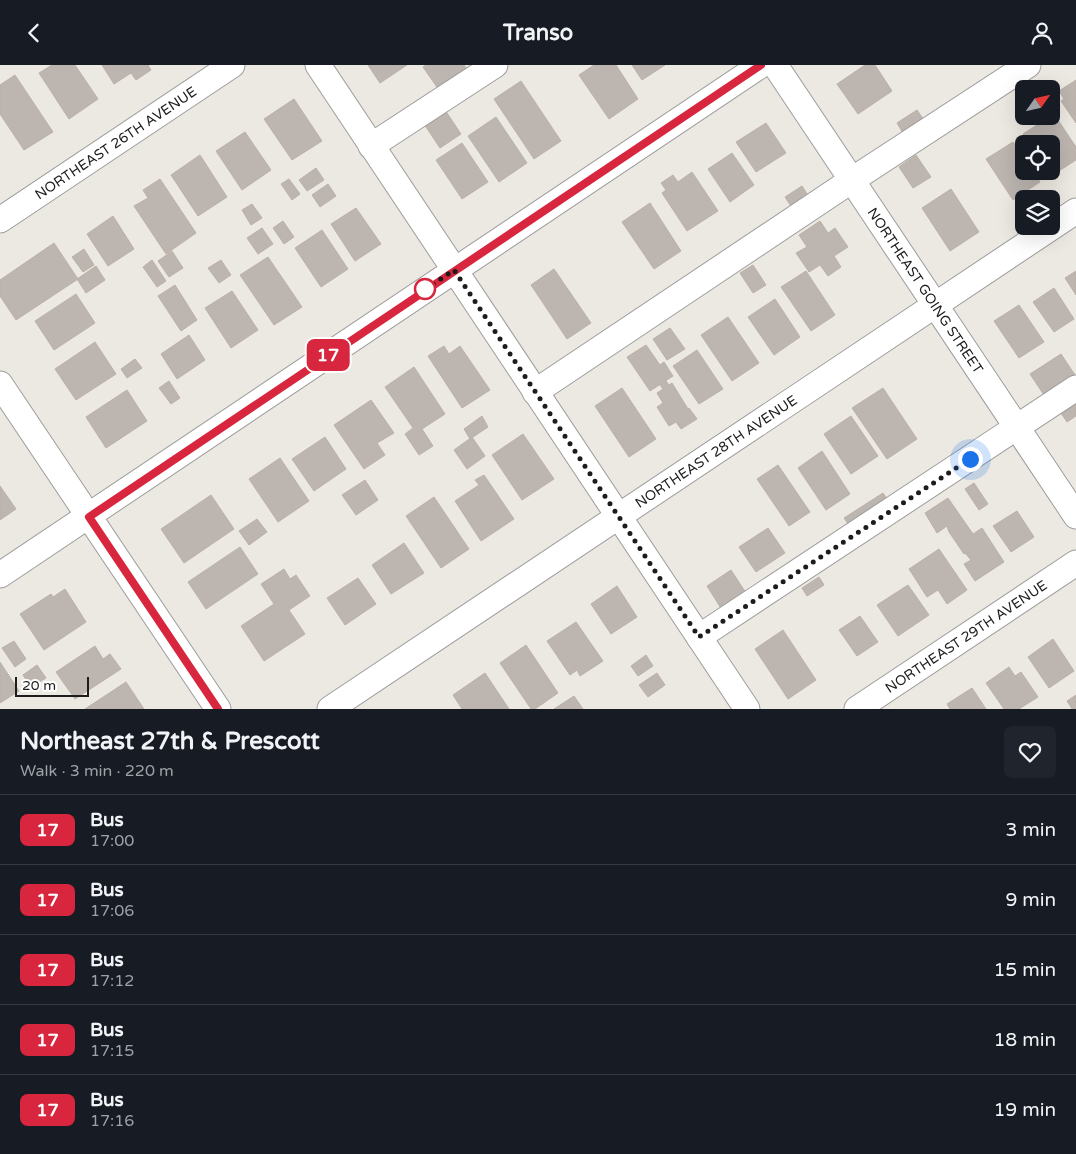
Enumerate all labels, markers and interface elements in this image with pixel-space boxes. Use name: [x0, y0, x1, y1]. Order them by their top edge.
icon: back: [20, 19, 48, 47]
icon: person: [1028, 19, 1056, 47]
text: Transo: [503, 20, 573, 46]
north arrow: [1015, 80, 1060, 125]
map controls: [1015, 80, 1060, 235]
street label: NORTHEAST 26TH AVENUE: [31, 83, 200, 203]
button: locate: [1015, 135, 1060, 180]
button: layers: [1015, 190, 1060, 235]
street label: NORTHEAST GOING STREET: [864, 204, 987, 377]
unlabelled marker: [414, 278, 436, 300]
line badge: 17: [306, 339, 350, 371]
text: 17: [317, 344, 339, 366]
street label: NORTHEAST 28TH AVENUE: [632, 391, 800, 511]
your location: [958, 447, 983, 472]
street label: NORTHEAST 29TH AVENUE: [882, 576, 1050, 696]
scale bar: [15, 674, 89, 697]
text: 20 m: [22, 677, 56, 694]
button: heart: [1004, 726, 1056, 778]
text: Northeast 27th & Prescott: [20, 727, 320, 756]
text: Walk · 3 min · 220 m: [20, 761, 174, 781]
text: Bus: [90, 809, 124, 831]
text: 17: [36, 819, 59, 841]
text: 3 min: [1005, 819, 1056, 841]
text: 17:00: [90, 831, 134, 851]
text: Bus: [90, 879, 124, 901]
text: 17: [36, 889, 59, 911]
text: 9 min: [1005, 889, 1056, 911]
text: 17:06: [90, 901, 134, 921]
text: Bus: [90, 949, 124, 971]
text: 17: [36, 959, 59, 981]
text: 15 min: [993, 959, 1056, 981]
text: 17:12: [90, 971, 134, 991]
text: Bus: [90, 1019, 124, 1041]
text: 17: [36, 1029, 59, 1051]
text: 18 min: [993, 1029, 1056, 1051]
text: 17:15: [90, 1041, 134, 1061]
text: Bus: [90, 1089, 124, 1111]
text: 17: [36, 1099, 59, 1121]
text: 19 min: [993, 1099, 1056, 1121]
text: 17:16: [90, 1111, 134, 1131]

